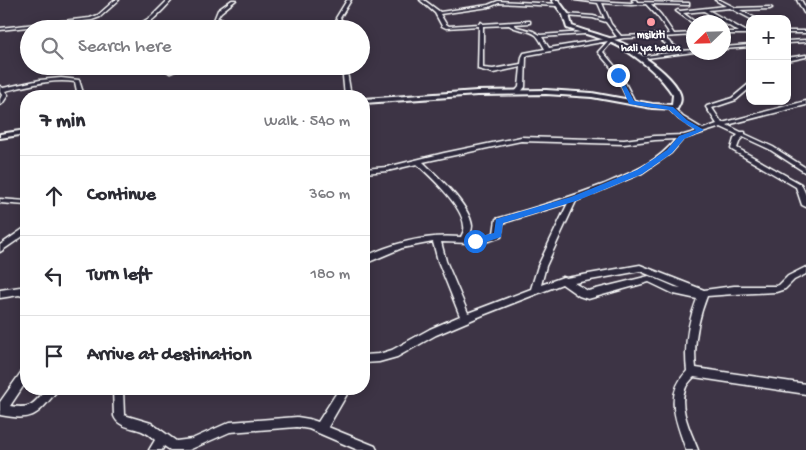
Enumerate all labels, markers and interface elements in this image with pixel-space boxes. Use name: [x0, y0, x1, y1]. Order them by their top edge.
north arrow: [686, 15, 731, 60]
map controls: [746, 15, 791, 105]
button: +: [746, 15, 791, 60]
marker: msikiti hali ya hewa: [645, 16, 657, 28]
search box: [20, 20, 370, 75]
place label: msikiti hali ya hewa: [621, 29, 682, 55]
icon: search: [38, 34, 66, 62]
text: Search here: [78, 36, 172, 59]
button: −: [746, 60, 791, 105]
route end: [607, 64, 630, 87]
text: 7 min: [40, 110, 85, 135]
text: Walk · 540 m: [264, 113, 350, 132]
icon: ahead: [40, 182, 68, 210]
text: Continue: [87, 184, 156, 207]
text: 360 m: [309, 186, 350, 205]
route start: [464, 230, 487, 253]
icon: left: [40, 262, 68, 290]
text: Turn left: [87, 264, 151, 287]
text: 180 m: [311, 266, 350, 285]
icon: arrive: [40, 342, 68, 370]
text: Arrive at destination: [87, 344, 251, 367]

